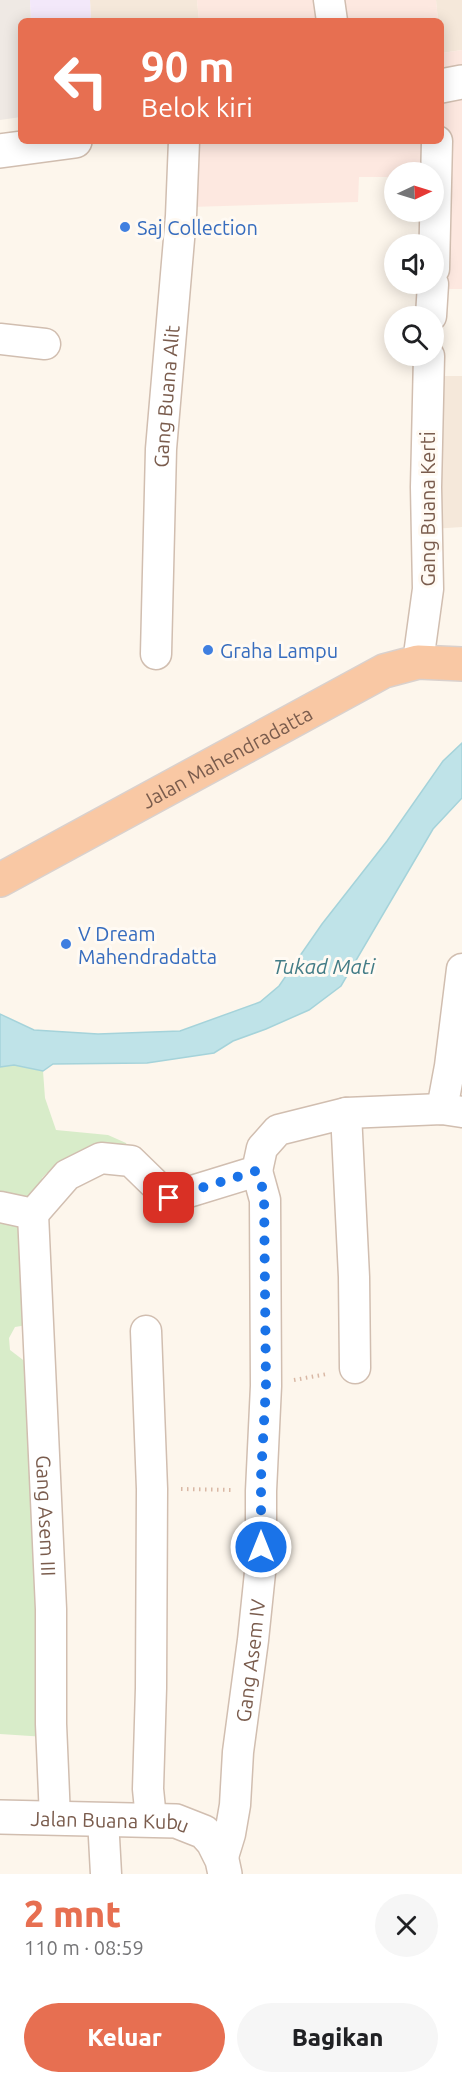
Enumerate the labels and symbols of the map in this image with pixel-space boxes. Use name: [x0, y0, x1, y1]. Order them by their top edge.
north arrow: [384, 162, 444, 222]
place label: Saj Collection: [137, 216, 258, 239]
marker: Saj Collection: [118, 220, 132, 234]
street label: Gang Buana Alit: [149, 324, 183, 468]
street label: Gang Buana Kerti: [416, 432, 439, 586]
place label: Graha Lampu: [220, 639, 338, 662]
marker: Graha Lampu: [201, 643, 215, 657]
street label: Jalan Mahendradatta: [137, 701, 316, 812]
place label: V Dream Mahendradatta: [78, 922, 217, 968]
marker: V Dream Mahendradatta: [59, 937, 73, 951]
water label: Tukad Mati: [273, 954, 376, 978]
pin: [143, 1172, 194, 1223]
street label: Gang Asem III: [32, 1455, 61, 1577]
position arrow: [229, 1515, 293, 1579]
street label: Gang Asem IV: [231, 1598, 269, 1723]
street label: Jalan Buana Kubu: [30, 1806, 193, 1837]

